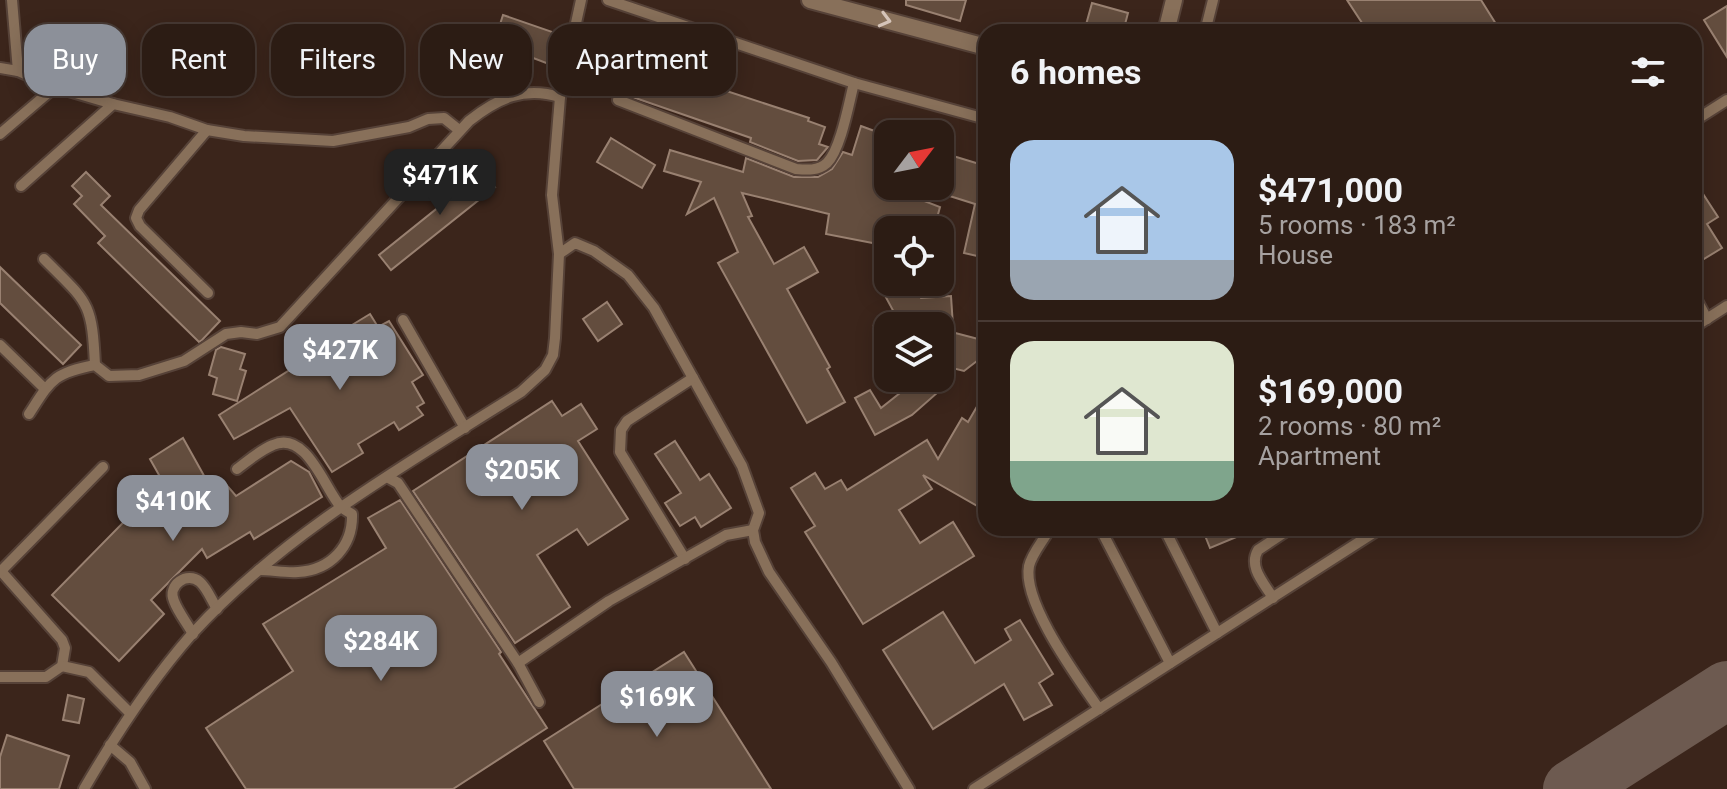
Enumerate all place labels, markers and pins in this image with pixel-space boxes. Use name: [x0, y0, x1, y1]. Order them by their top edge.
pin: $471K: [384, 149, 496, 217]
pin: $427K: [284, 324, 396, 392]
pin: $205K: [466, 444, 578, 512]
pin: $410K: [117, 475, 229, 543]
pin: $284K: [325, 615, 437, 683]
pin: $169K: [601, 671, 713, 739]

